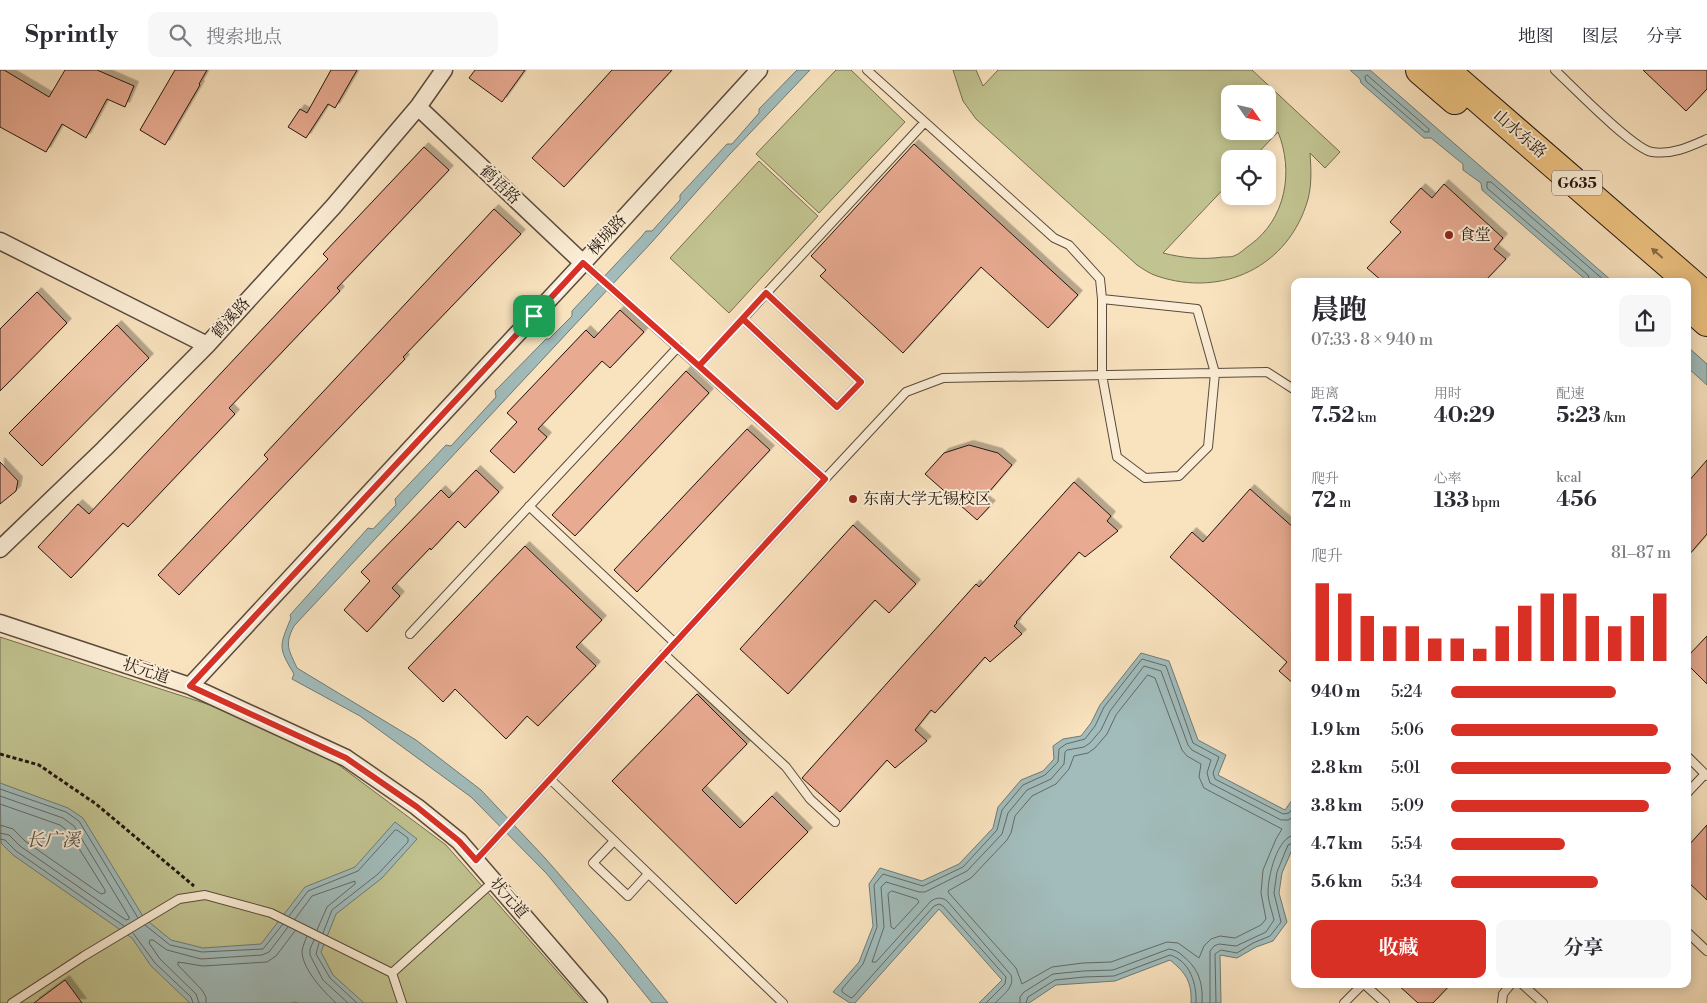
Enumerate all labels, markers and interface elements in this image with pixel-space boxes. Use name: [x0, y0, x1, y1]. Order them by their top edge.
search box: [148, 12, 498, 57]
text: Sprintly: [25, 20, 118, 50]
icon: search: [166, 21, 194, 49]
text: 搜索地点: [206, 25, 282, 49]
text: 地图: [1518, 25, 1554, 48]
text: 图层: [1582, 25, 1618, 48]
text: 分享: [1646, 25, 1682, 48]
north arrow: [1221, 85, 1276, 140]
map controls: [1221, 85, 1276, 205]
street label: 山水东路: [1489, 105, 1551, 163]
button: locate: [1221, 150, 1276, 205]
street label: 鹤语路: [476, 161, 524, 209]
road number: G635: [1552, 170, 1602, 196]
street label: 楝城路: [584, 210, 630, 260]
place label: 食堂: [1459, 225, 1491, 245]
marker: 食堂: [1443, 229, 1455, 241]
one-way arrow: [1651, 248, 1664, 259]
street label: 鹤溪路: [208, 293, 254, 343]
text: 晨跑: [1311, 293, 1367, 328]
pin: [513, 295, 555, 337]
button: share: [1619, 295, 1671, 347]
icon: arrive: [520, 302, 548, 330]
text: 07:33 · 8 × 940 m: [1311, 330, 1433, 350]
text: 距离: [1311, 385, 1339, 403]
text: 用时: [1434, 385, 1462, 403]
text: 配速: [1556, 385, 1584, 403]
text: 7.52: [1311, 403, 1354, 429]
text: 40:29: [1434, 403, 1495, 429]
text: 5:23: [1556, 403, 1601, 429]
text: km: [1354, 409, 1377, 427]
text: /km: [1601, 409, 1626, 427]
text: kcal: [1556, 469, 1582, 487]
text: 爬升: [1311, 470, 1339, 488]
text: 心率: [1434, 470, 1462, 488]
text: 456: [1556, 487, 1597, 513]
text: 72: [1311, 488, 1336, 514]
text: 133: [1434, 488, 1469, 514]
place label: 东南大学无锡校区: [863, 489, 991, 509]
marker: 东南大学无锡校区: [847, 493, 859, 505]
text: m: [1336, 494, 1351, 512]
text: bpm: [1469, 494, 1500, 512]
text: 81–87 m: [1611, 543, 1671, 563]
text: 爬升: [1311, 546, 1343, 566]
street label: 状元道: [120, 654, 172, 688]
text: 940 m: [1311, 682, 1360, 702]
text: 5:24: [1391, 682, 1422, 702]
text: 1.9 km: [1311, 720, 1360, 740]
text: 5:06: [1391, 720, 1424, 740]
text: 2.8 km: [1311, 758, 1363, 778]
text: 5:01: [1391, 758, 1420, 778]
text: 3.8 km: [1311, 796, 1362, 816]
text: 5:09: [1391, 796, 1424, 816]
water label: 长广溪: [26, 829, 82, 852]
text: 4.7 km: [1311, 834, 1363, 854]
text: 5:54: [1391, 834, 1422, 854]
text: 5.6 km: [1311, 872, 1362, 892]
text: 5:34: [1391, 872, 1422, 892]
street label: 状元道: [486, 873, 532, 923]
button: 收藏: [1311, 920, 1486, 978]
button: 分享: [1496, 920, 1671, 978]

